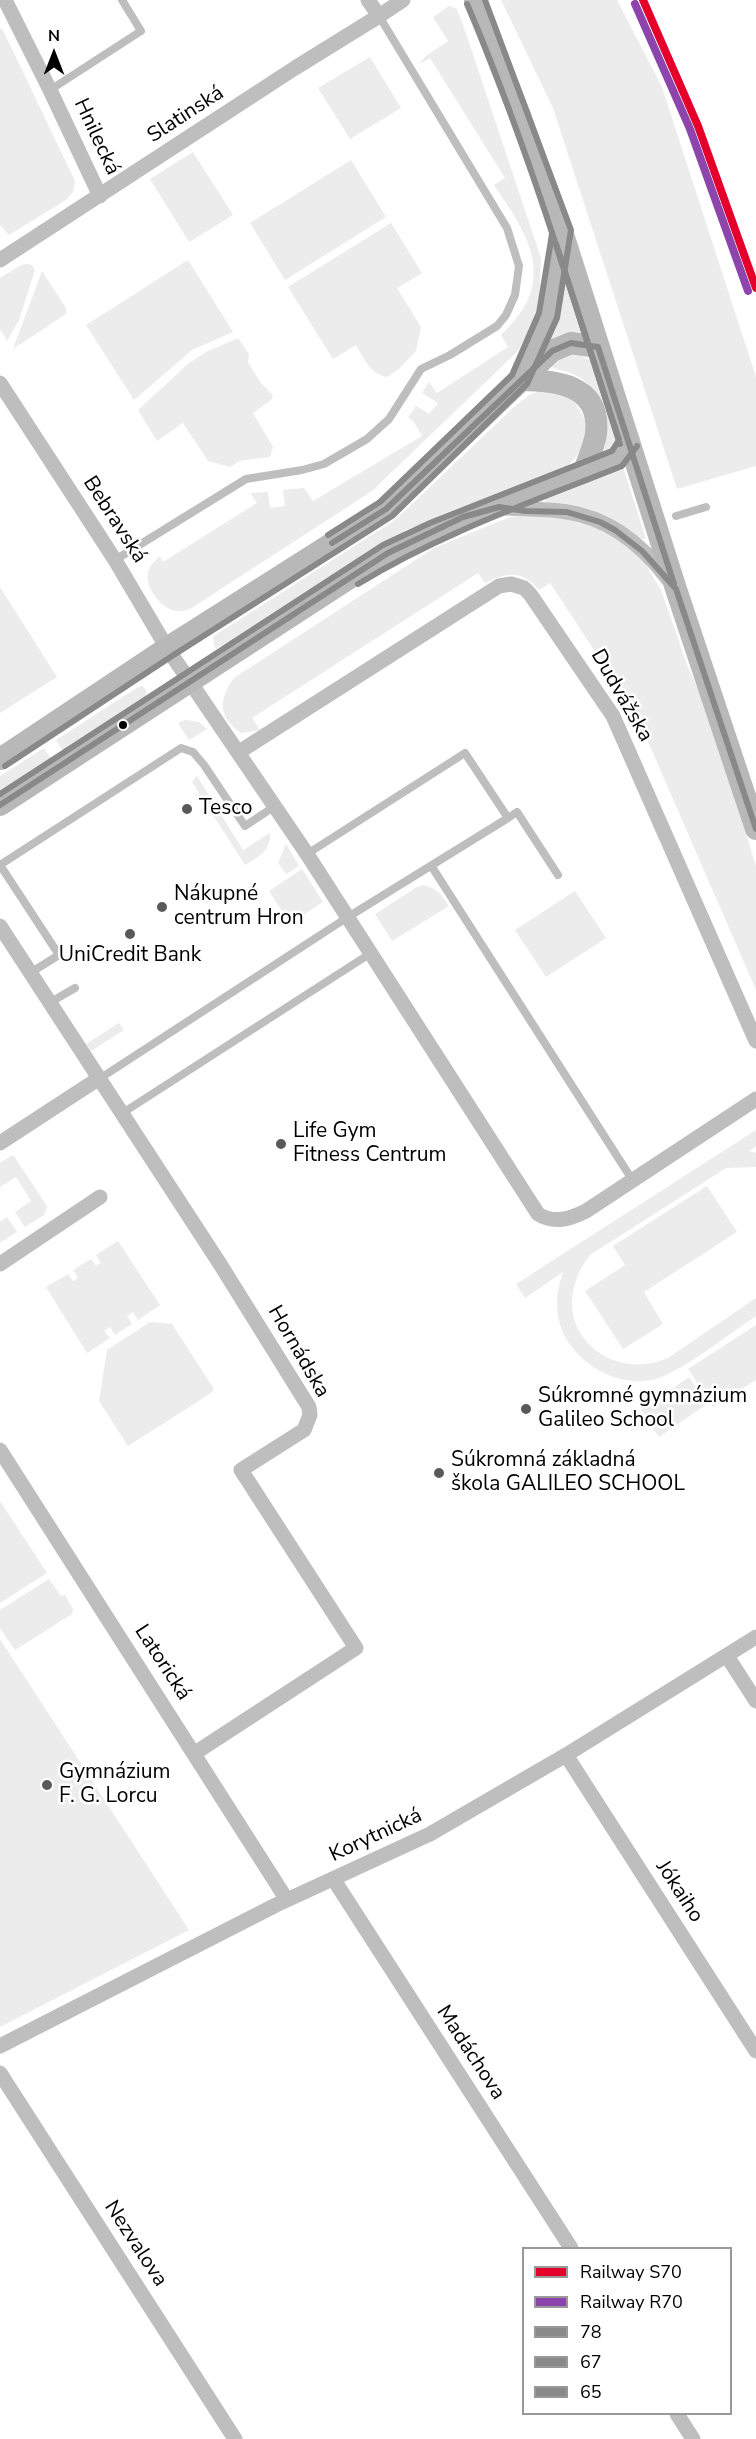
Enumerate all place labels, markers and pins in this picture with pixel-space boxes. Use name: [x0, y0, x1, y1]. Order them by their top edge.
unlabelled marker: [117, 719, 129, 731]
place label: Tesco: [199, 796, 252, 822]
marker: Tesco: [180, 802, 194, 816]
place label: Nákupné centrum Hron: [174, 882, 304, 932]
marker: Nákupné centrum Hron: [155, 900, 169, 914]
marker: UniCredit Bank: [123, 927, 137, 941]
place label: UniCredit Bank: [59, 943, 201, 969]
place label: Life Gym Fitness Centrum: [293, 1119, 447, 1169]
marker: Life Gym Fitness Centrum: [274, 1137, 288, 1151]
place label: Súkromné gymnázium Galileo School: [538, 1384, 747, 1434]
marker: Súkromné gymnázium Galileo School: [519, 1402, 533, 1416]
place label: Súkromná základná škola GALILEO SCHOOL: [451, 1448, 685, 1498]
marker: Súkromná základná škola GALILEO SCHOOL: [432, 1466, 446, 1480]
place label: Gymnázium F. G. Lorcu: [59, 1760, 170, 1810]
marker: Gymnázium F. G. Lorcu: [40, 1778, 54, 1792]

